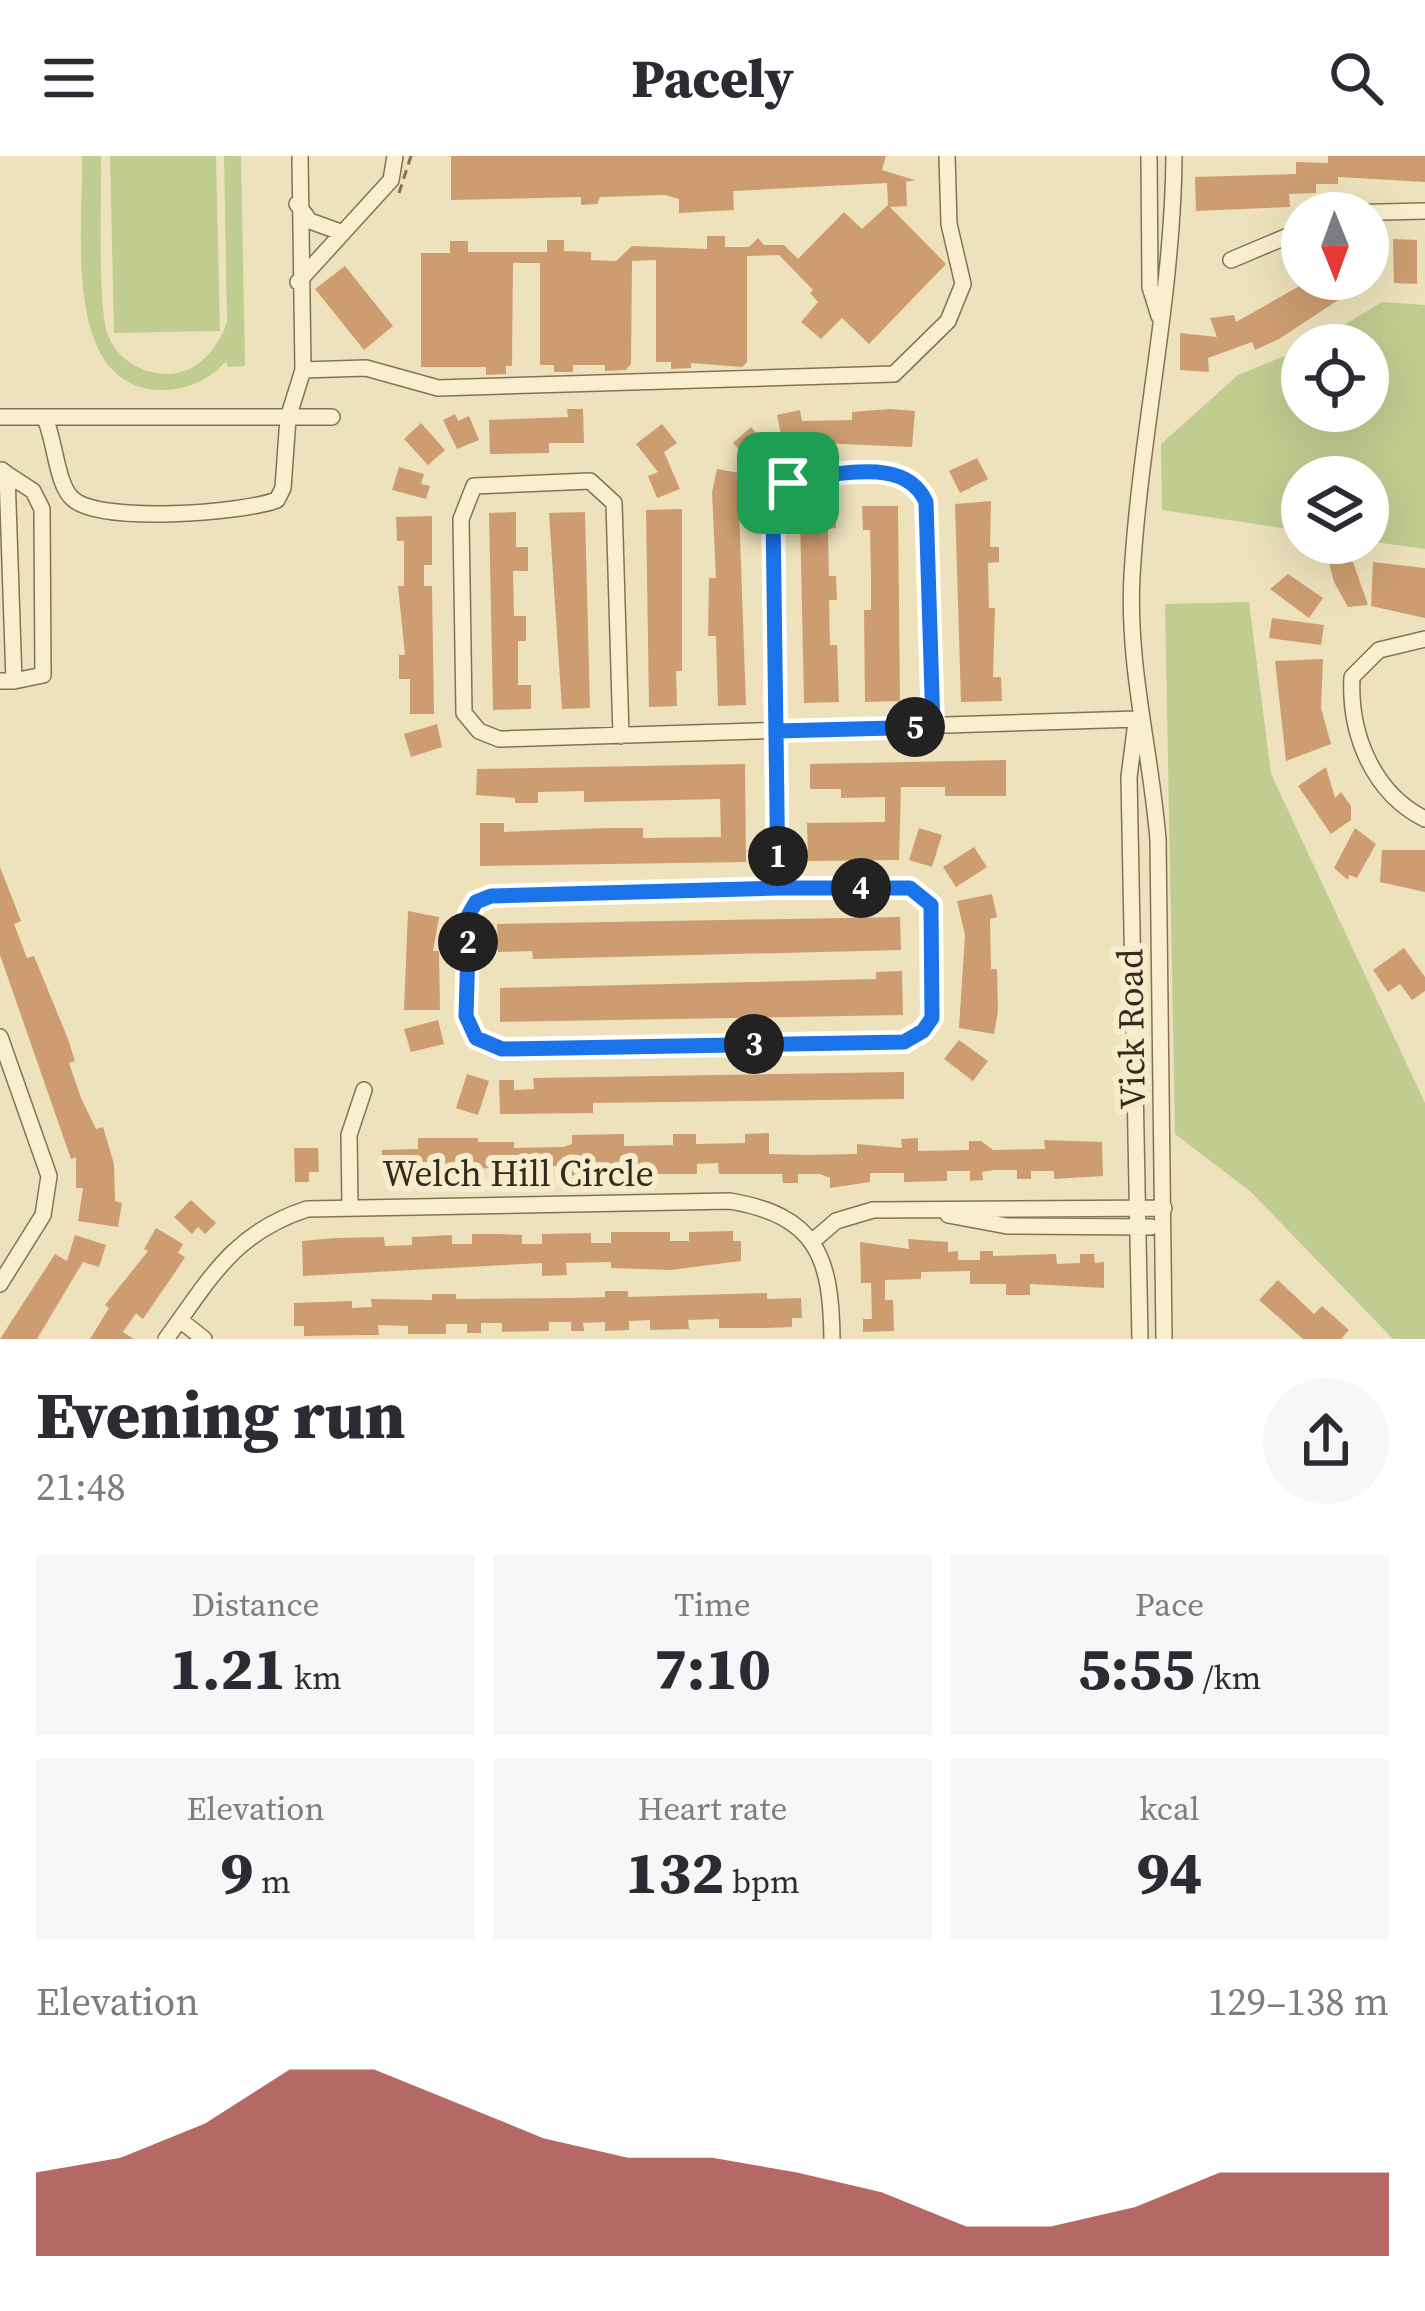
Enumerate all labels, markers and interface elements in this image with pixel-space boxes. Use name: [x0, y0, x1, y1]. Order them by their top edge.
text: Pacely: [631, 41, 794, 115]
icon: menu: [36, 45, 102, 111]
icon: search: [1323, 45, 1389, 111]
north arrow: [1281, 192, 1389, 300]
map controls: [1281, 192, 1389, 564]
button: locate: [1281, 324, 1389, 432]
pin: [737, 432, 839, 534]
icon: arrive: [755, 450, 821, 516]
button: layers: [1281, 456, 1389, 564]
pin: 5: [885, 697, 945, 757]
text: 5: [906, 704, 924, 749]
pin: 1: [748, 826, 808, 886]
text: 1: [769, 833, 787, 878]
pin: 4: [831, 858, 891, 918]
text: 4: [852, 865, 870, 910]
pin: 2: [438, 912, 498, 972]
text: 2: [459, 919, 477, 964]
street label: Vick Road: [1105, 948, 1157, 1110]
pin: 3: [724, 1014, 784, 1074]
text: 3: [745, 1021, 763, 1066]
street label: Welch Hill Circle: [382, 1149, 654, 1198]
text: Evening run: [36, 1370, 406, 1460]
button: share: [1263, 1378, 1389, 1504]
text: 21:48: [36, 1460, 126, 1513]
text: Distance: [192, 1582, 319, 1627]
text: Time: [674, 1582, 751, 1627]
text: Pace: [1135, 1582, 1204, 1627]
text: 1.21: [169, 1627, 286, 1709]
text: 7:10: [654, 1627, 771, 1709]
text: 5:55: [1078, 1627, 1195, 1709]
text: km: [286, 1655, 342, 1700]
text: /km: [1195, 1655, 1261, 1700]
text: Elevation: [187, 1786, 324, 1831]
text: Heart rate: [638, 1786, 787, 1831]
text: kcal: [1139, 1786, 1200, 1831]
text: 9: [220, 1831, 253, 1913]
text: 132: [625, 1831, 724, 1913]
text: 94: [1136, 1831, 1203, 1913]
text: m: [253, 1859, 291, 1904]
text: bpm: [724, 1859, 800, 1904]
text: Elevation: [36, 1975, 199, 2028]
text: 129–138 m: [1208, 1975, 1389, 2028]

